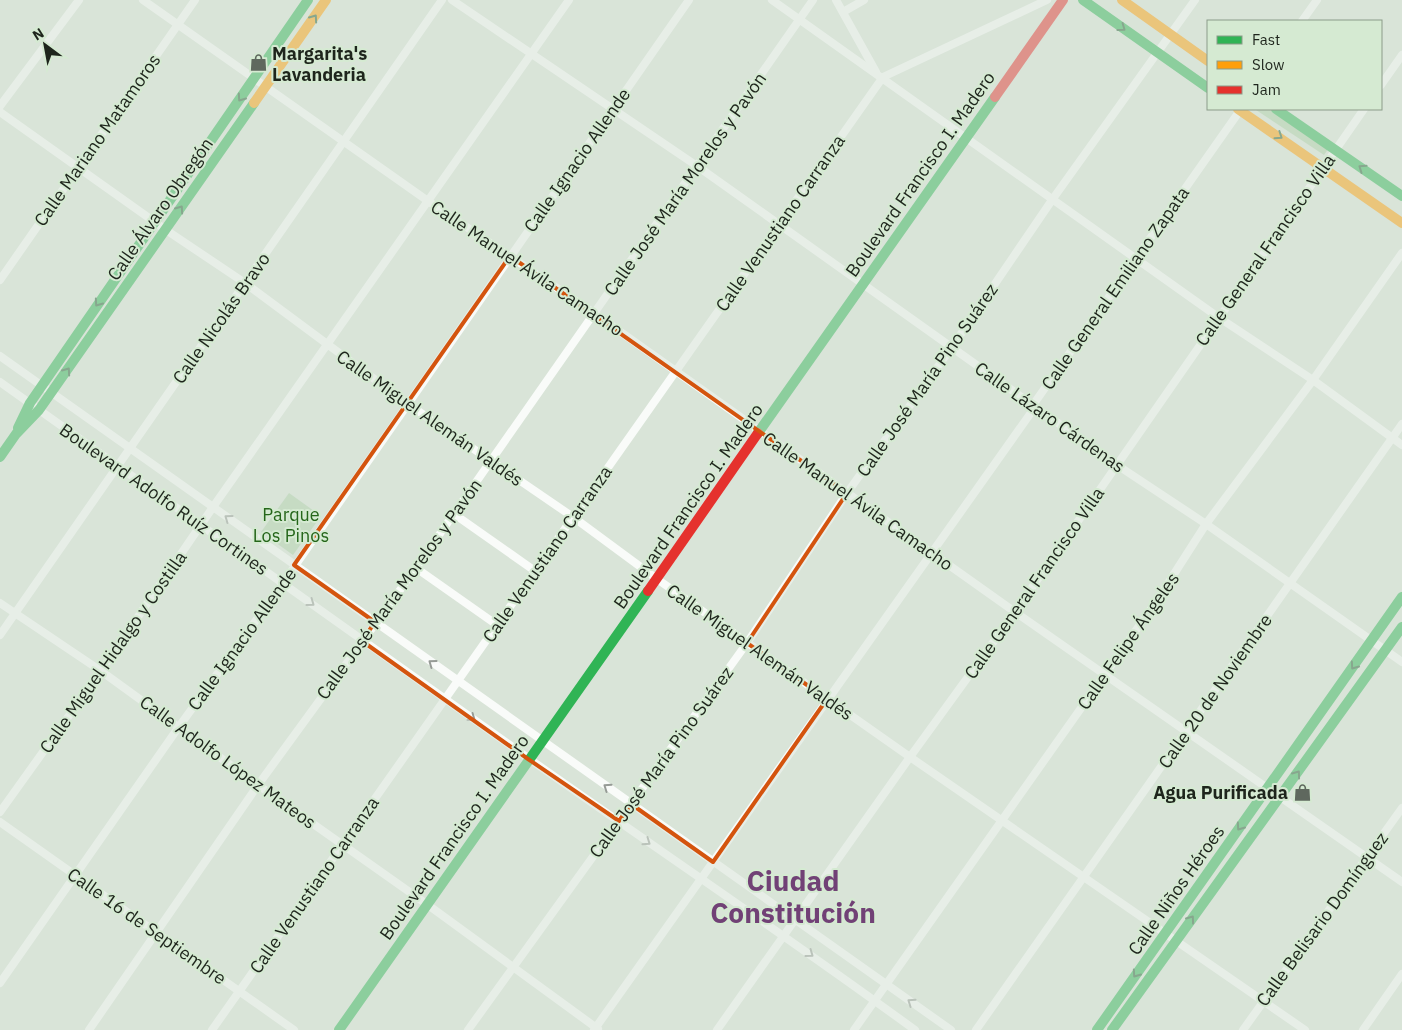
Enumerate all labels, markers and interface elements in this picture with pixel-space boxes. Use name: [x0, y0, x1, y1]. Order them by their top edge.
one-way arrow: [308, 15, 316, 24]
north arrow: [20, 20, 70, 70]
legend: [1207, 20, 1382, 110]
one-way arrow: [1116, 23, 1125, 31]
text: N: [29, 24, 47, 44]
text: Fast: [1252, 30, 1280, 49]
place label: Margarita's Lavanderia: [272, 42, 367, 86]
street label: Calle Mariano Matamoros: [29, 49, 165, 231]
shop icon: Margarita's Lavanderia: [248, 53, 268, 73]
text: Slow: [1252, 55, 1285, 74]
street label: Boulevard Francisco I. Madero: [840, 67, 1000, 281]
street label: Calle José María Morelos y Pavón: [599, 68, 771, 300]
text: Jam: [1252, 80, 1281, 99]
street label: Calle Ignacio Allende: [519, 83, 635, 237]
one-way arrow: [238, 92, 247, 101]
street label: Calle Venustiano Carranza: [710, 130, 850, 316]
one-way arrow: [1273, 130, 1282, 139]
street label: Calle Álvaro Obregón: [102, 133, 218, 285]
street label: Calle General Francisco Villa: [1190, 149, 1340, 350]
one-way arrow: [1358, 165, 1368, 174]
street label: Calle General Emiliano Zapata: [1036, 182, 1194, 394]
street label: Calle Manuel Ávila Camacho: [426, 195, 628, 341]
one-way arrow: [174, 205, 183, 215]
street label: Calle Nicolás Bravo: [167, 248, 275, 388]
street label: Calle José María Pino Suárez: [851, 279, 1003, 481]
one-way arrow: [95, 297, 104, 307]
street label: Calle Miguel Alemán Valdés: [332, 345, 528, 491]
street label: Calle Lázaro Cárdenas: [970, 356, 1130, 478]
one-way arrow: [61, 367, 70, 376]
street label: Boulevard Francisco I. Madero: [608, 399, 768, 613]
street label: Boulevard Adolfo Ruíz Cortines: [55, 418, 273, 580]
street label: Calle Manuel Ávila Camacho: [758, 426, 958, 576]
street label: Calle Venustiano Carranza: [477, 461, 617, 647]
street label: Calle José María Morelos y Pavón: [311, 474, 487, 704]
street label: Calle General Francisco Villa: [959, 482, 1109, 683]
park label: Parque Los Pinos: [253, 503, 329, 547]
one-way arrow: [224, 515, 234, 524]
street label: Calle Miguel Hidalgo y Costilla: [34, 546, 192, 758]
street label: Calle Ignacio Allende: [183, 563, 302, 715]
street label: Calle Felipe Ángeles: [1072, 568, 1184, 714]
street label: Calle Miguel Alemán Valdés: [662, 579, 858, 725]
one-way arrow: [305, 597, 315, 606]
street label: Calle 20 de Noviembre: [1153, 609, 1277, 773]
one-way arrow: [428, 660, 437, 669]
one-way arrow: [1351, 660, 1360, 670]
street label: Calle José María Pino Suárez: [584, 662, 738, 862]
street label: Calle Adolfo López Mateos: [135, 690, 321, 834]
one-way arrow: [466, 712, 475, 721]
street label: Boulevard Francisco I. Madero: [374, 730, 534, 944]
one-way arrow: [1291, 770, 1300, 780]
place label: Agua Purificada: [1153, 781, 1288, 804]
shop icon: Agua Purificada: [1292, 782, 1312, 802]
one-way arrow: [603, 784, 613, 793]
street label: Calle Venustiano Carranza: [244, 792, 384, 978]
street label: Calle Niños Héroes: [1123, 821, 1229, 959]
one-way arrow: [1237, 821, 1246, 831]
street label: Calle Belisario Domínguez: [1251, 827, 1393, 1011]
one-way arrow: [641, 836, 651, 845]
street label: Calle 16 de Septiembre: [63, 862, 231, 990]
district label: Ciudad Constitución: [710, 862, 876, 931]
one-way arrow: [1185, 915, 1194, 925]
one-way arrow: [804, 948, 814, 957]
one-way arrow: [1133, 968, 1142, 978]
one-way arrow: [908, 999, 917, 1008]

